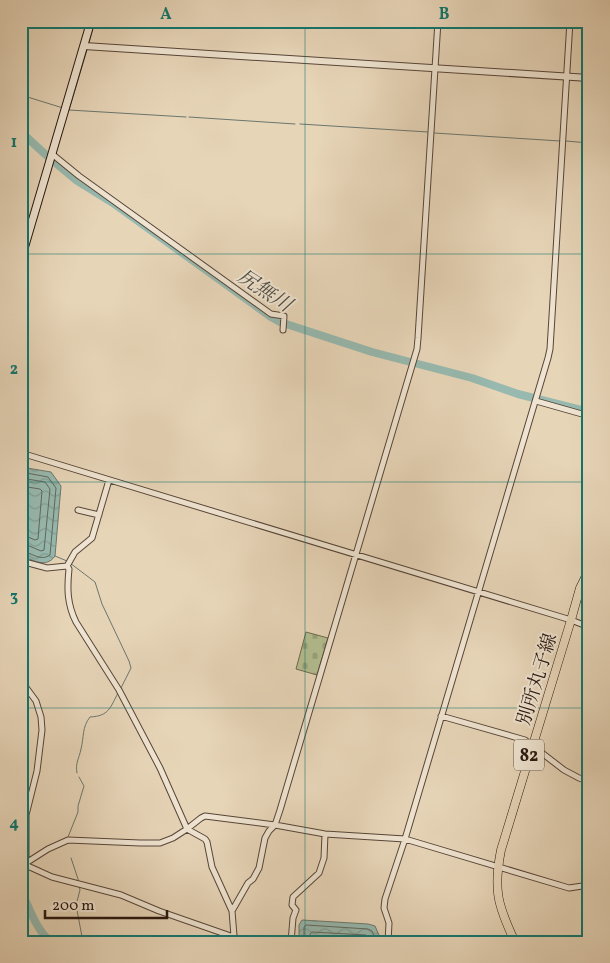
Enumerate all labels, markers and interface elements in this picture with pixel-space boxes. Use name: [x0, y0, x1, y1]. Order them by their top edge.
text: A: [160, 4, 172, 26]
text: B: [439, 4, 450, 26]
text: 1: [11, 132, 17, 154]
water label: 尻無川: [231, 264, 298, 321]
text: 2: [10, 359, 18, 381]
text: 3: [10, 586, 18, 608]
street label: 別所丸子線: [512, 630, 564, 729]
road number: 82: [514, 740, 544, 770]
text: 4: [9, 813, 19, 835]
scale bar: [45, 888, 168, 920]
text: 200 m: [52, 896, 95, 917]

